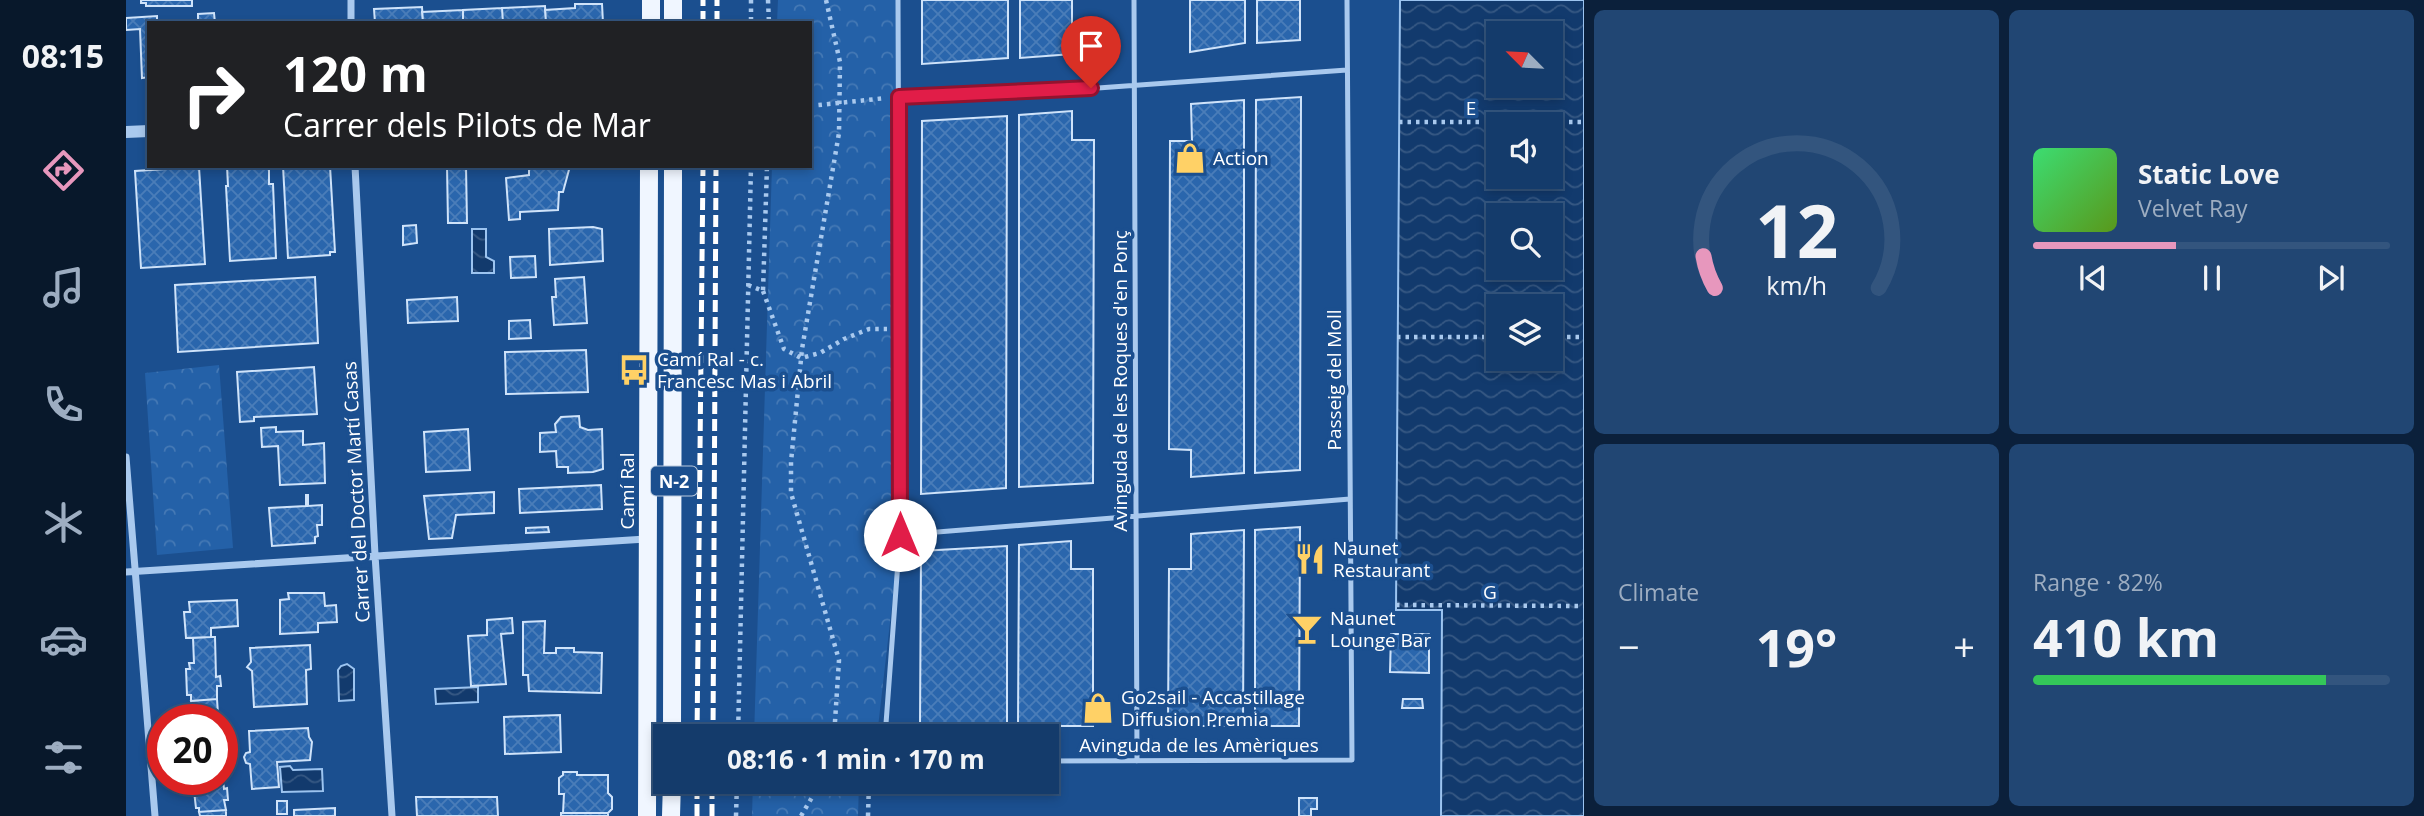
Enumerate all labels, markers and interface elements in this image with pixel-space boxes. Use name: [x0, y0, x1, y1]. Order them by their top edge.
pin: [1061, 16, 1121, 88]
north arrow: [1486, 21, 1563, 98]
map controls: [1486, 21, 1563, 371]
icon: arrive: [1072, 27, 1110, 65]
text: 08:15: [22, 34, 104, 77]
text: 120 m: [283, 40, 428, 106]
icon: right: [168, 49, 259, 140]
street label: E: [1466, 95, 1476, 121]
text: Carrer dels Pilots de Mar: [283, 103, 651, 146]
button: sound: [1486, 112, 1563, 189]
shop icon: Action: [1173, 141, 1207, 175]
place label: Action: [1213, 145, 1269, 171]
icon: directions: [39, 146, 88, 195]
text: Static Love: [2138, 156, 2280, 192]
text: 12: [1755, 181, 1838, 280]
text: Velvet Ray: [2138, 192, 2248, 224]
button: search: [1486, 203, 1563, 280]
street label: Avinguda de les Roques d'en Ponç: [1107, 230, 1133, 532]
icon: previous: [2074, 259, 2112, 297]
icon: pause: [2193, 259, 2231, 297]
icon: next: [2312, 259, 2350, 297]
icon: music: [39, 263, 88, 312]
text: km/h: [1766, 268, 1827, 302]
button: layers: [1486, 294, 1563, 371]
street label: Passeig del Moll: [1321, 310, 1347, 450]
place label: Camí Ral - c. Francesc Mas i Abril: [657, 346, 832, 394]
bus stop icon: Camí Ral - c. Francesc Mas i Abril: [617, 353, 651, 387]
street label: Carrer del Doctor Martí Casas: [336, 361, 376, 623]
icon: phone: [39, 380, 88, 429]
street label: Camí Ral: [614, 453, 640, 529]
road number: N-2: [651, 466, 697, 495]
icon: climate: [39, 498, 88, 547]
position arrow: [863, 498, 937, 572]
place label: Naunet Restaurant: [1333, 535, 1430, 583]
restaurant icon: Naunet Restaurant: [1293, 542, 1327, 576]
text: Range · 82%: [2033, 566, 2163, 598]
text: Climate: [1618, 576, 1699, 608]
street label: G: [1483, 579, 1497, 605]
text: 410 km: [2033, 601, 2219, 672]
place label: Naunet Lounge Bar: [1330, 605, 1431, 653]
text: 19°: [1756, 611, 1837, 682]
bar icon: Naunet Lounge Bar: [1290, 612, 1324, 646]
icon: car: [39, 615, 88, 664]
text: −: [1618, 620, 1640, 672]
text: +: [1953, 620, 1975, 672]
place label: Go2sail - Accastillage Diffusion Premia: [1121, 684, 1305, 732]
shop icon: Go2sail - Accastillage Diffusion Premia: [1081, 691, 1115, 725]
speed limit sign: 20: [147, 704, 238, 795]
street label: Avinguda de les Amèriques: [1079, 732, 1319, 758]
icon: filters: [39, 733, 88, 782]
text: 08:16 · 1 min · 170 m: [727, 741, 985, 777]

